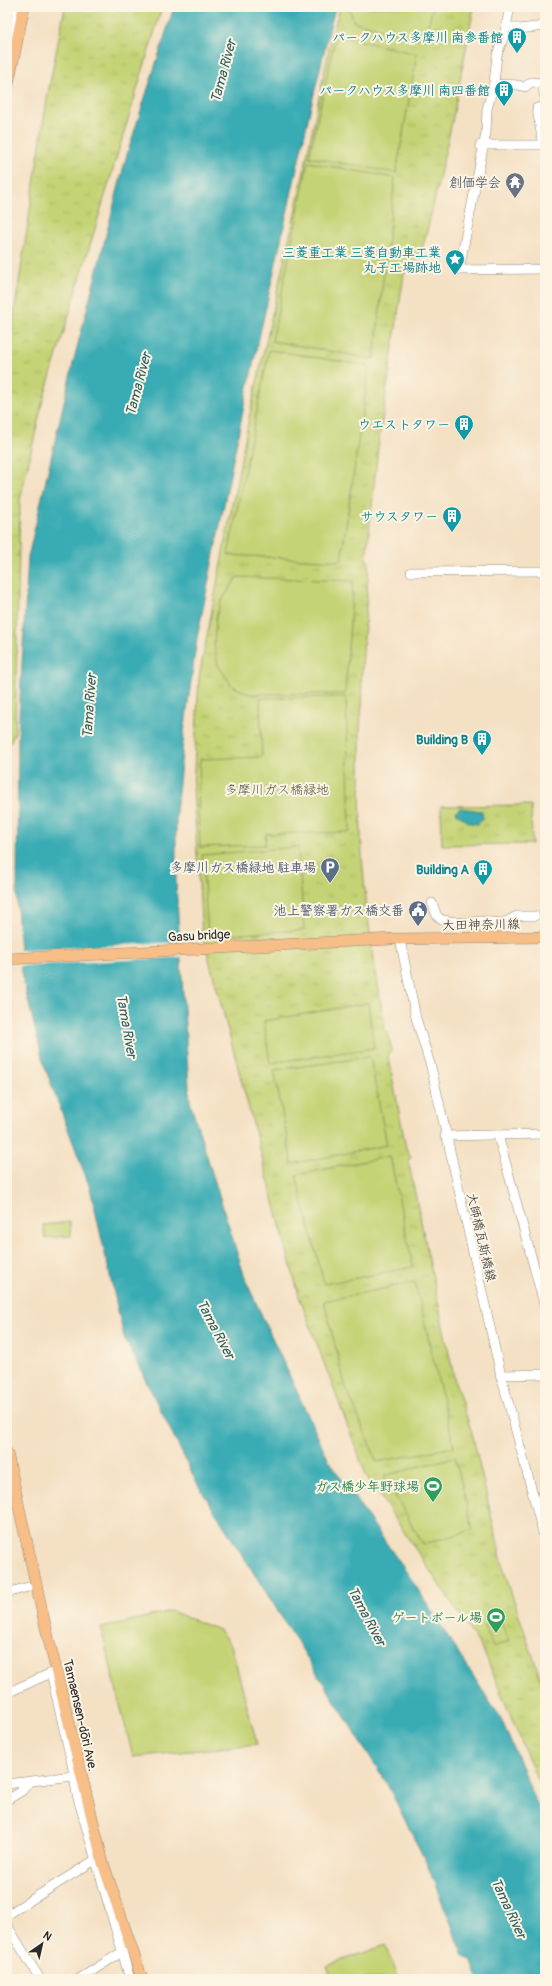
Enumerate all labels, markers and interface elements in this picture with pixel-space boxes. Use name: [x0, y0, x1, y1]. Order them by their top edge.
building icon: パークハウス多摩川 南参番館: [506, 26, 528, 54]
place label: パークハウス多摩川 南参番館: [332, 30, 503, 46]
water label: Tama River: [207, 36, 241, 105]
building icon: パークハウス多摩川 南四番館: [493, 79, 515, 107]
place label: パークハウス多摩川 南四番館: [319, 83, 490, 99]
temple icon: 創価学会: [504, 171, 526, 199]
place label: 創価学会: [449, 175, 501, 191]
place label: 三菱重工業 三菱自動車工業 丸子工場跡地: [282, 245, 441, 276]
place icon: 三菱重工業 三菱自動車工業 丸子工場跡地: [444, 248, 466, 276]
water label: Tama River: [122, 349, 156, 418]
building icon: ウエストタワー: [453, 413, 475, 441]
place label: ウエストタワー: [358, 417, 450, 433]
building icon: サウスタワー: [441, 505, 463, 533]
place label: サウスタワー: [361, 509, 438, 525]
water label: Tama River: [79, 671, 100, 739]
building icon: Building B: [471, 728, 493, 756]
place label: Building B: [416, 732, 469, 748]
park label: 多摩川ガス橋緑地: [225, 782, 329, 798]
parking icon: 多摩川ガス橋緑地 駐車場: [319, 856, 341, 884]
building icon: Building A: [472, 858, 494, 886]
place label: 多摩川ガス橋緑地 駐車場: [170, 860, 316, 876]
place label: Building A: [416, 862, 470, 878]
public building icon: 池上警察署ガス橋交番: [407, 899, 429, 927]
place label: 池上警察署ガス橋交番: [274, 903, 404, 919]
street label: 大田神奈川線: [442, 916, 521, 934]
street label: Gasu bridge: [168, 926, 231, 946]
water label: Tama River: [113, 993, 141, 1061]
street label: 大師橋瓦斯橋線: [463, 1191, 499, 1284]
water label: Tama River: [193, 1297, 239, 1364]
sports icon: ガス橋少年野球場: [422, 1475, 444, 1503]
place label: ガス橋少年野球場: [315, 1479, 419, 1495]
water label: Tama River: [344, 1584, 390, 1651]
sports icon: ゲートボール場: [485, 1606, 507, 1634]
place label: ゲートボール場: [392, 1610, 482, 1626]
street label: Tamaensen-dōri Ave.: [59, 1658, 101, 1773]
water label: Tama River: [487, 1875, 531, 1943]
north arrow: [22, 1924, 62, 1964]
text: N: [41, 1929, 54, 1944]

